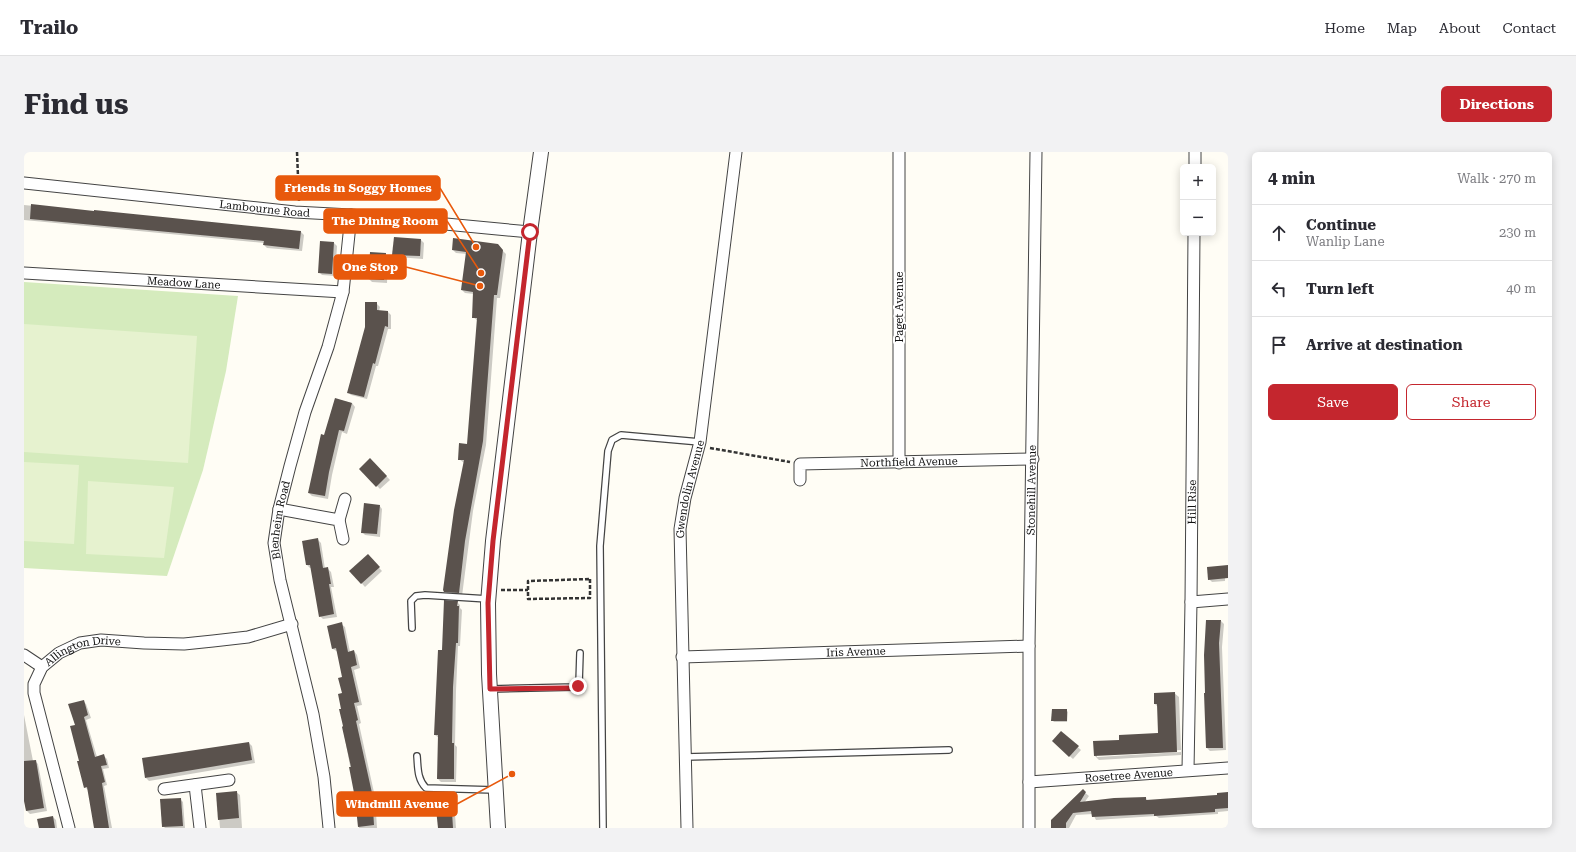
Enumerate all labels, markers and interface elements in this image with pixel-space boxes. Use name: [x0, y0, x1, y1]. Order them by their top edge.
text: Trailo: [20, 16, 78, 39]
text: Home: [1324, 20, 1365, 36]
text: Map: [1387, 20, 1417, 36]
text: About: [1439, 20, 1481, 36]
text: Contact: [1503, 20, 1556, 36]
button: Directions: [1441, 86, 1552, 122]
text: Find us: [24, 88, 128, 121]
map controls: [1180, 164, 1216, 236]
button: +: [1180, 164, 1216, 200]
text: 4 min: [1268, 168, 1315, 188]
text: Walk · 270 m: [1457, 171, 1536, 186]
callout: Friends in Soggy Homes: [276, 176, 440, 200]
text: Friends in Soggy Homes: [284, 181, 432, 195]
street label: Lambourne Road: [219, 197, 310, 219]
button: −: [1180, 200, 1216, 236]
callout: The Dining Room: [324, 209, 447, 233]
text: The Dining Room: [332, 214, 439, 228]
text: Continue: [1306, 216, 1376, 234]
icon: ahead: [1268, 222, 1290, 244]
route start: [521, 223, 539, 241]
text: 230 m: [1499, 225, 1536, 240]
text: Wanlip Lane: [1306, 234, 1385, 249]
callout: One Stop: [334, 255, 406, 279]
text: One Stop: [342, 260, 398, 274]
street label: Paget Avenue: [893, 271, 906, 343]
street label: Meadow Lane: [147, 274, 221, 291]
icon: left: [1268, 278, 1290, 300]
text: Turn left: [1306, 280, 1374, 298]
text: 40 m: [1506, 281, 1536, 296]
icon: arrive: [1268, 334, 1290, 356]
text: Arrive at destination: [1306, 336, 1462, 354]
button: Save: [1268, 384, 1398, 420]
button: Share: [1406, 384, 1536, 420]
street label: Gwendolin Avenue: [673, 438, 707, 539]
street label: Stonehill Avenue: [1024, 445, 1038, 535]
street label: Northfield Avenue: [860, 454, 958, 469]
street label: Blenheim Road: [268, 479, 293, 561]
street label: Hill Rise: [1185, 480, 1198, 524]
street label: Allington Drive: [42, 633, 121, 669]
street label: Iris Avenue: [826, 644, 886, 659]
route end: [569, 677, 587, 695]
street label: Rosetree Avenue: [1084, 765, 1173, 785]
callout: Windmill Avenue: [337, 792, 457, 816]
text: Windmill Avenue: [345, 797, 449, 811]

